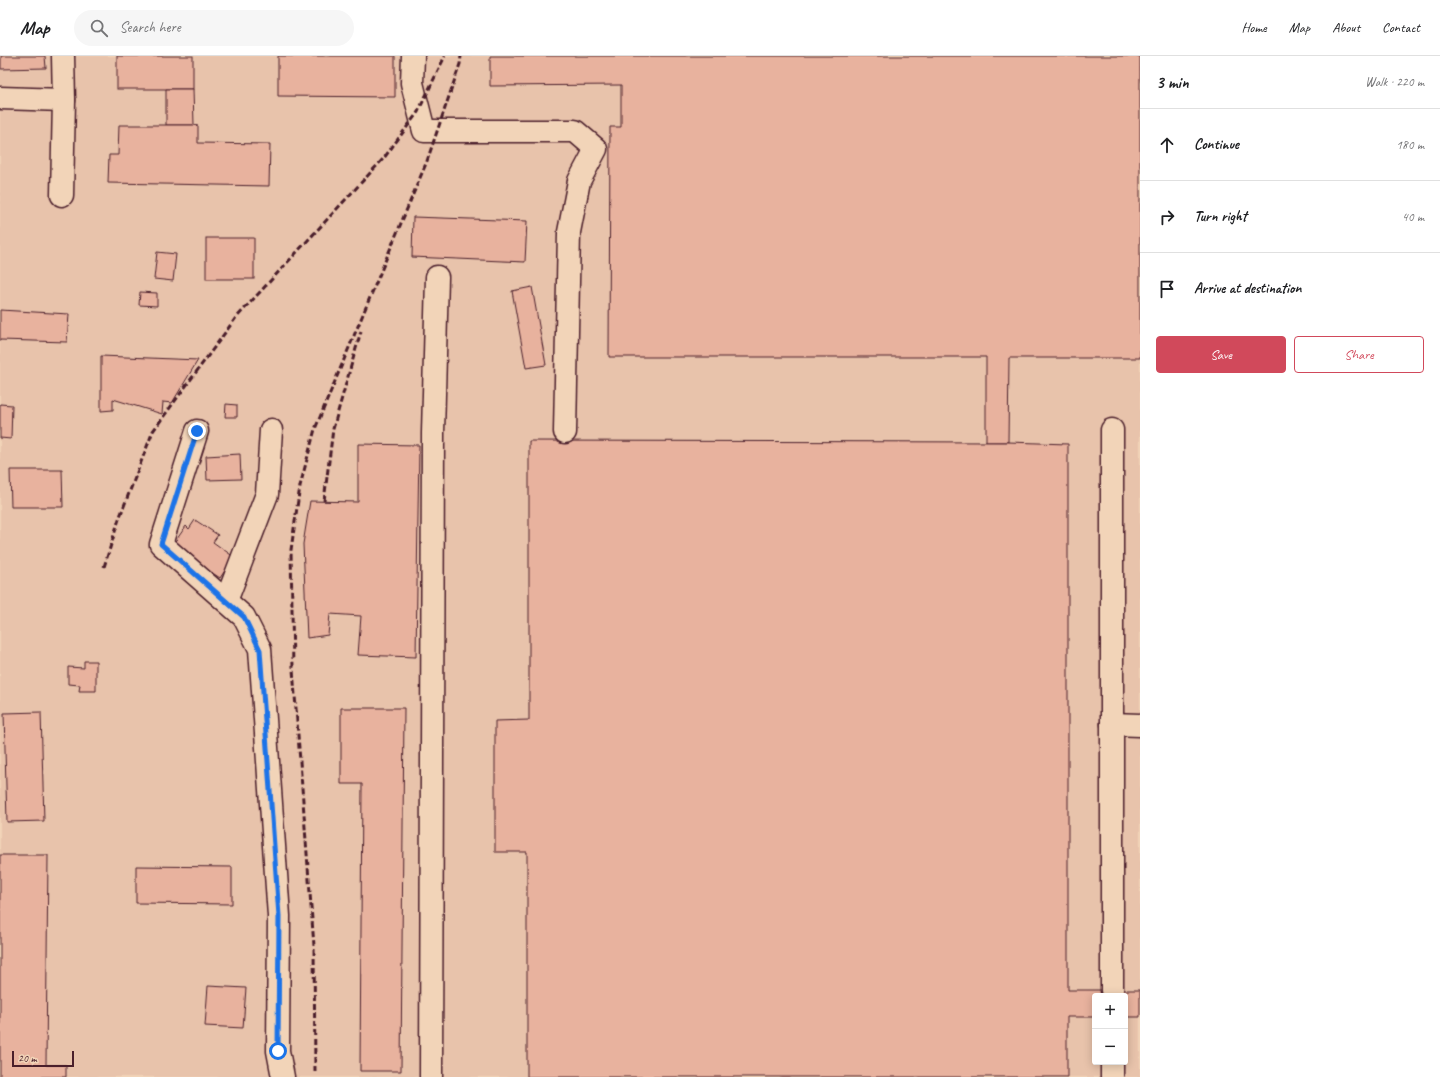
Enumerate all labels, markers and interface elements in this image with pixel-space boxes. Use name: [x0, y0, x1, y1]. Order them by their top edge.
search box: [74, 10, 354, 46]
text: Map: [20, 16, 50, 40]
icon: search: [88, 17, 110, 39]
text: Search here: [120, 18, 181, 37]
text: Home: [1241, 19, 1267, 36]
text: Map: [1289, 19, 1310, 36]
text: About: [1332, 19, 1360, 36]
text: Contact: [1382, 19, 1420, 36]
text: 3 min: [1156, 72, 1189, 93]
text: Walk · 220 m: [1365, 74, 1424, 90]
icon: ahead: [1156, 134, 1178, 156]
text: Continue: [1194, 135, 1239, 154]
text: 180 m: [1396, 137, 1424, 153]
icon: right: [1156, 206, 1178, 228]
text: Turn right: [1194, 207, 1247, 226]
text: 40 m: [1402, 209, 1424, 225]
icon: arrive: [1156, 278, 1178, 300]
text: Arrive at destination: [1194, 279, 1301, 298]
button: Save: [1156, 336, 1286, 373]
button: Share: [1294, 336, 1424, 373]
route end: [188, 422, 206, 440]
map controls: [1092, 993, 1128, 1065]
button: +: [1092, 993, 1128, 1029]
button: −: [1092, 1029, 1128, 1065]
route start: [269, 1042, 287, 1060]
scale bar: [12, 1049, 74, 1068]
text: 20 m: [18, 1051, 37, 1065]

